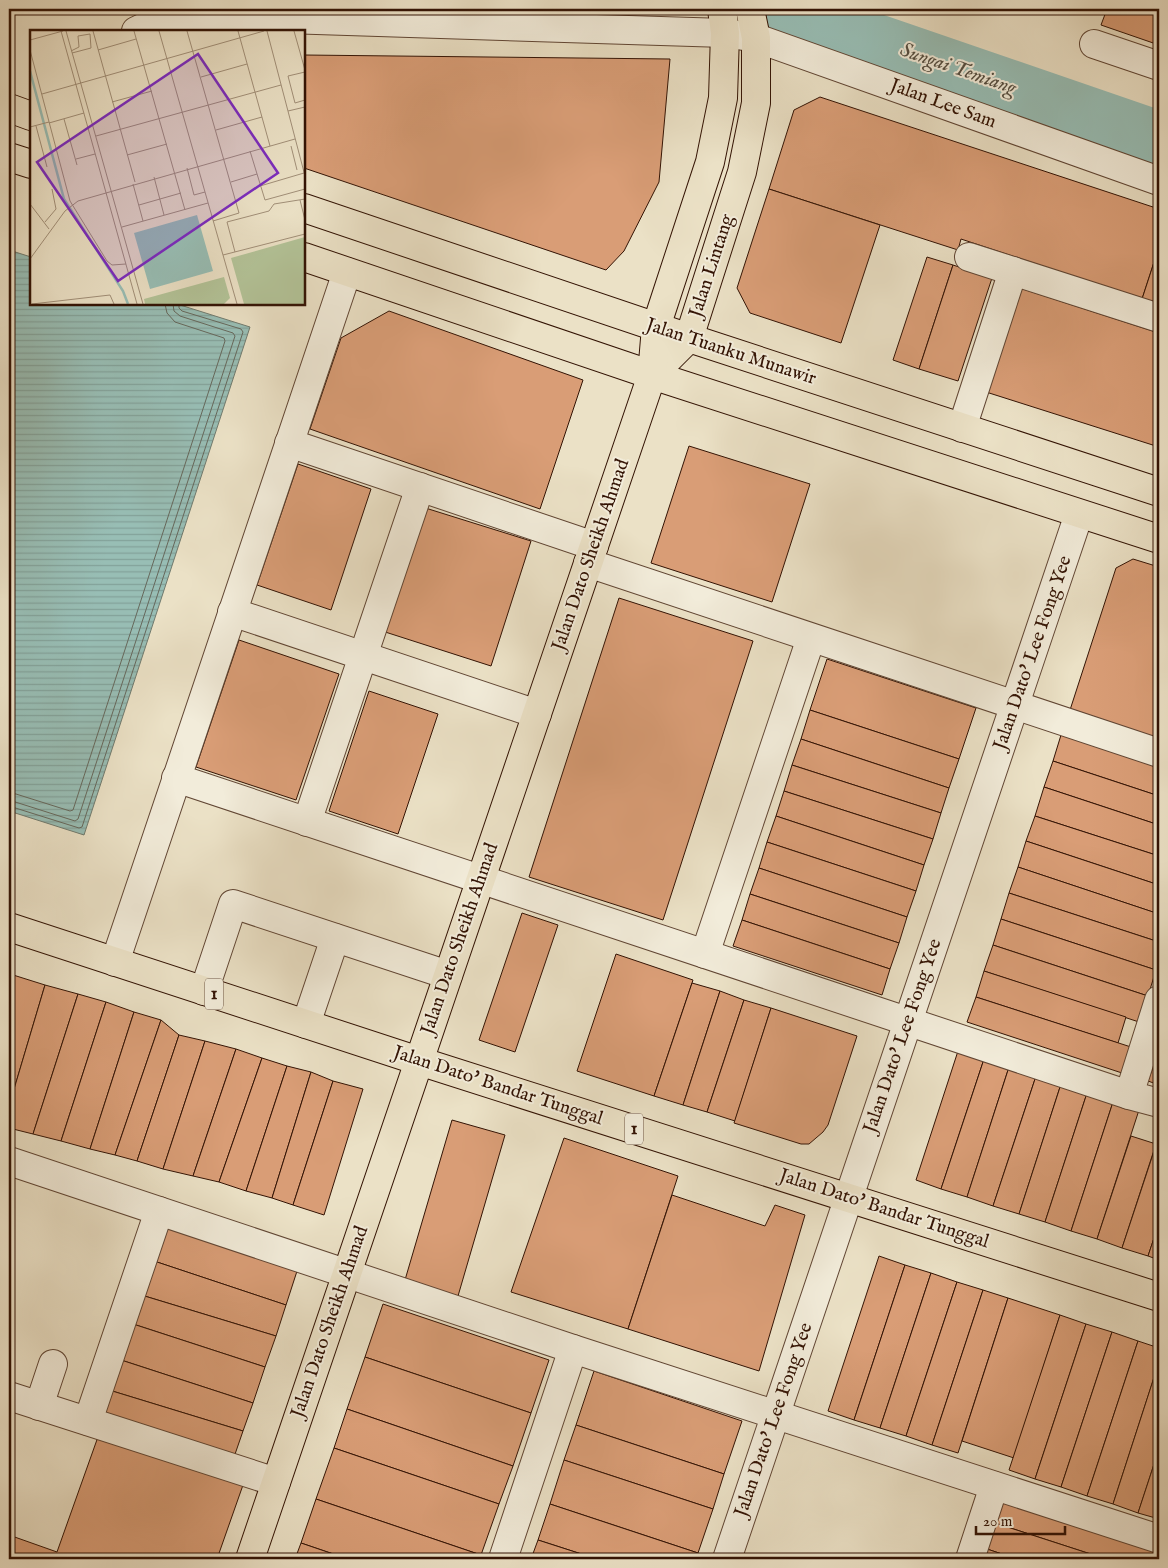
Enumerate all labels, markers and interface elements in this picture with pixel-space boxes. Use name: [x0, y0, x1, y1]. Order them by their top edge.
inset map: [30, 30, 305, 305]
water label: Sungai Temiang: [896, 37, 1021, 102]
street label: Jalan Lee Sam: [885, 73, 1000, 134]
street label: Jalan Lintang: [683, 211, 740, 322]
street label: Jalan Tuanku Munawir: [641, 312, 819, 391]
street label: Jalan Dato Sheikh Ahmad: [546, 455, 635, 656]
street label: Jalan Dato' Lee Fong Yee: [988, 552, 1078, 755]
street label: Jalan Dato Sheikh Ahmad: [415, 839, 504, 1040]
street label: Jalan Dato' Lee Fong Yee: [858, 935, 948, 1138]
road number: 1: [205, 979, 223, 1010]
street label: Jalan Dato' Bandar Tunggal: [388, 1040, 607, 1132]
road number: 1: [625, 1114, 643, 1144]
street label: Jalan Dato' Bandar Tunggal: [774, 1163, 993, 1255]
street label: Jalan Dato Sheikh Ahmad: [285, 1222, 374, 1423]
street label: Jalan Dato' Lee Fong Yee: [729, 1319, 819, 1522]
scale bar: [976, 1503, 1064, 1535]
text: 20 m: [983, 1512, 1013, 1531]

